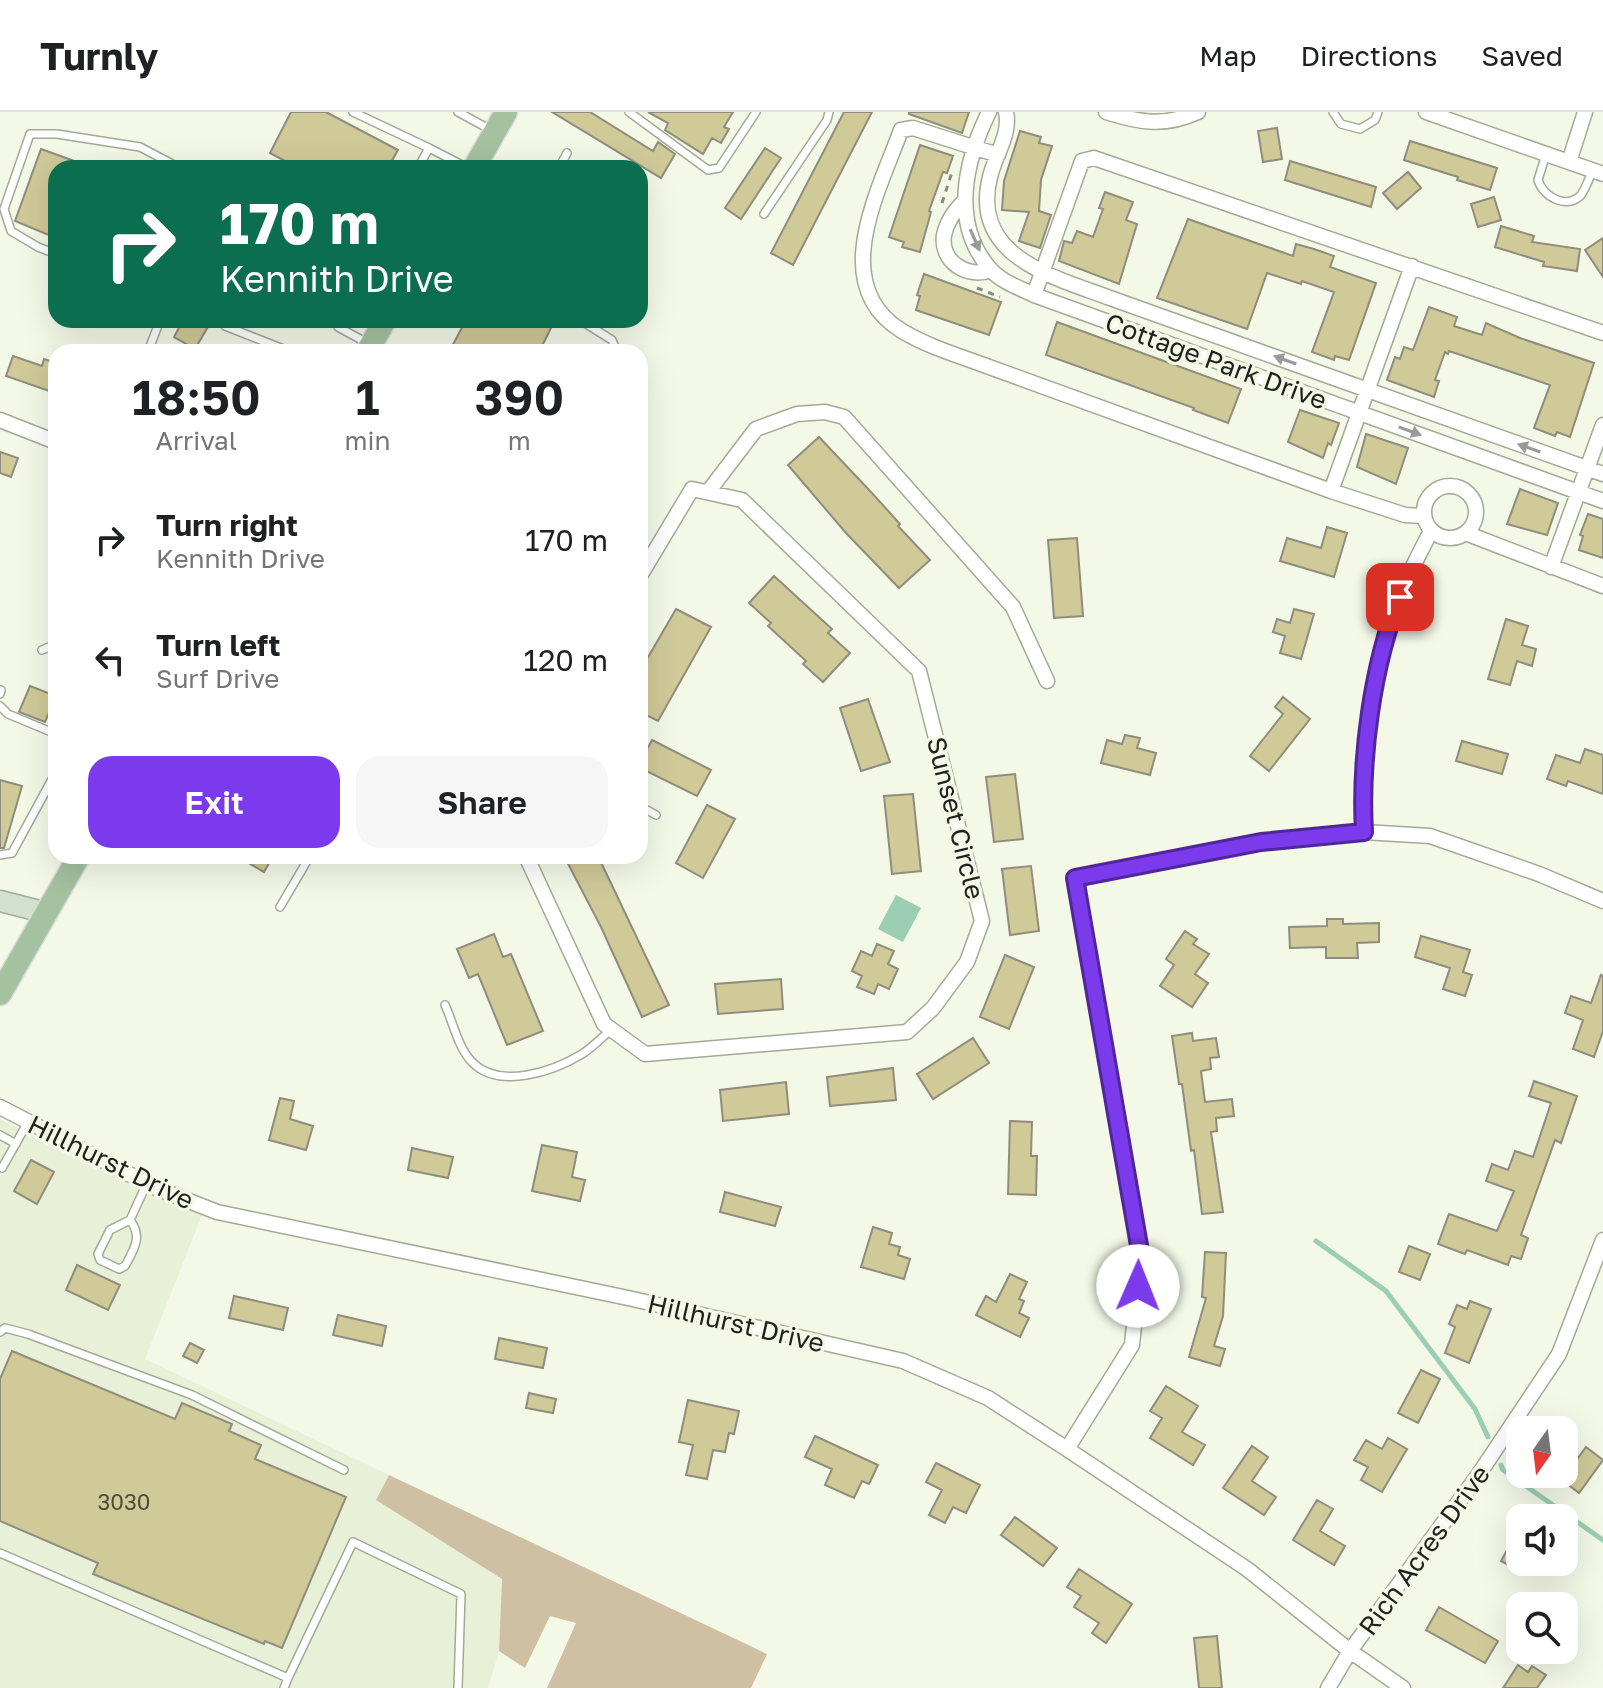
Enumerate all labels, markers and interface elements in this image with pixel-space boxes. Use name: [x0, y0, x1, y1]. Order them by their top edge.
text: Turnly: [40, 33, 158, 78]
text: Map: [1199, 39, 1256, 72]
text: Directions: [1300, 39, 1437, 72]
text: Saved: [1481, 39, 1563, 72]
text: 170 m: [220, 189, 379, 256]
icon: right: [88, 192, 192, 296]
one-way arrow: [968, 228, 981, 251]
text: Kennith Drive: [220, 257, 454, 300]
street label: Cottage Park Drive: [1101, 307, 1331, 415]
one-way arrow: [1272, 354, 1296, 366]
text: 18:50: [132, 368, 261, 426]
text: 1: [355, 368, 380, 426]
text: 390: [474, 368, 564, 426]
text: Arrival: [156, 425, 237, 456]
text: min: [345, 425, 391, 456]
text: m: [508, 425, 531, 456]
one-way arrow: [1398, 426, 1422, 438]
one-way arrow: [1517, 442, 1541, 454]
text: Turn right: [156, 507, 298, 543]
icon: right: [88, 518, 132, 562]
text: 170 m: [525, 522, 608, 558]
text: Kennith Drive: [156, 543, 325, 574]
pin: [1366, 563, 1434, 631]
icon: arrive: [1378, 575, 1422, 619]
text: Turn left: [156, 627, 281, 663]
icon: left: [88, 638, 132, 682]
text: 120 m: [523, 642, 608, 678]
text: Surf Drive: [156, 663, 279, 694]
street label: Sunset Circle: [921, 734, 991, 902]
button: Exit: [88, 756, 340, 848]
button: Share: [356, 756, 608, 848]
street label: Hillhurst Drive: [23, 1109, 199, 1215]
position arrow: [1096, 1244, 1180, 1328]
street label: Hillhurst Drive: [645, 1288, 827, 1358]
north arrow: [1506, 1416, 1578, 1488]
map controls: [1506, 1416, 1578, 1664]
street label: Rich Acres Drive: [1352, 1459, 1496, 1641]
house number: 3030: [97, 1488, 151, 1515]
button: sound: [1506, 1504, 1578, 1576]
button: search: [1506, 1592, 1578, 1664]

